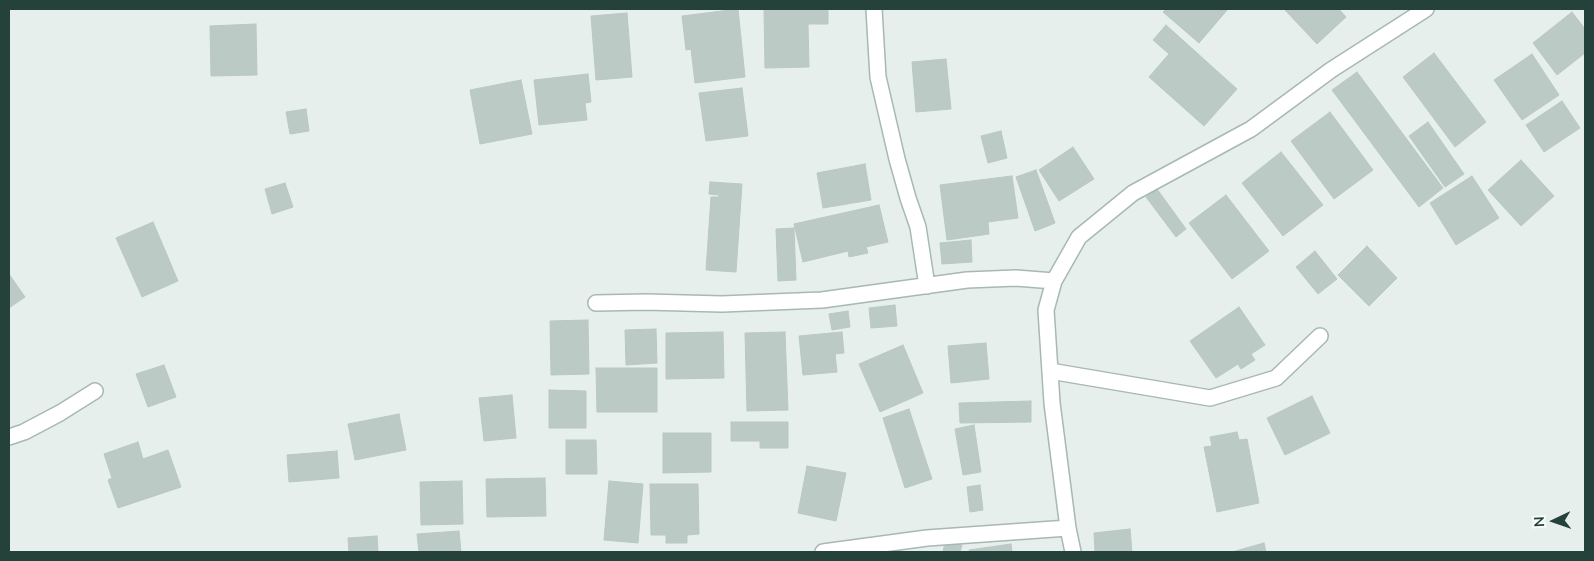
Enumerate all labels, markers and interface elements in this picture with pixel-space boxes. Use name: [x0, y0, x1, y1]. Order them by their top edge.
north arrow: [1529, 496, 1579, 546]
text: N: [1530, 516, 1548, 528]

